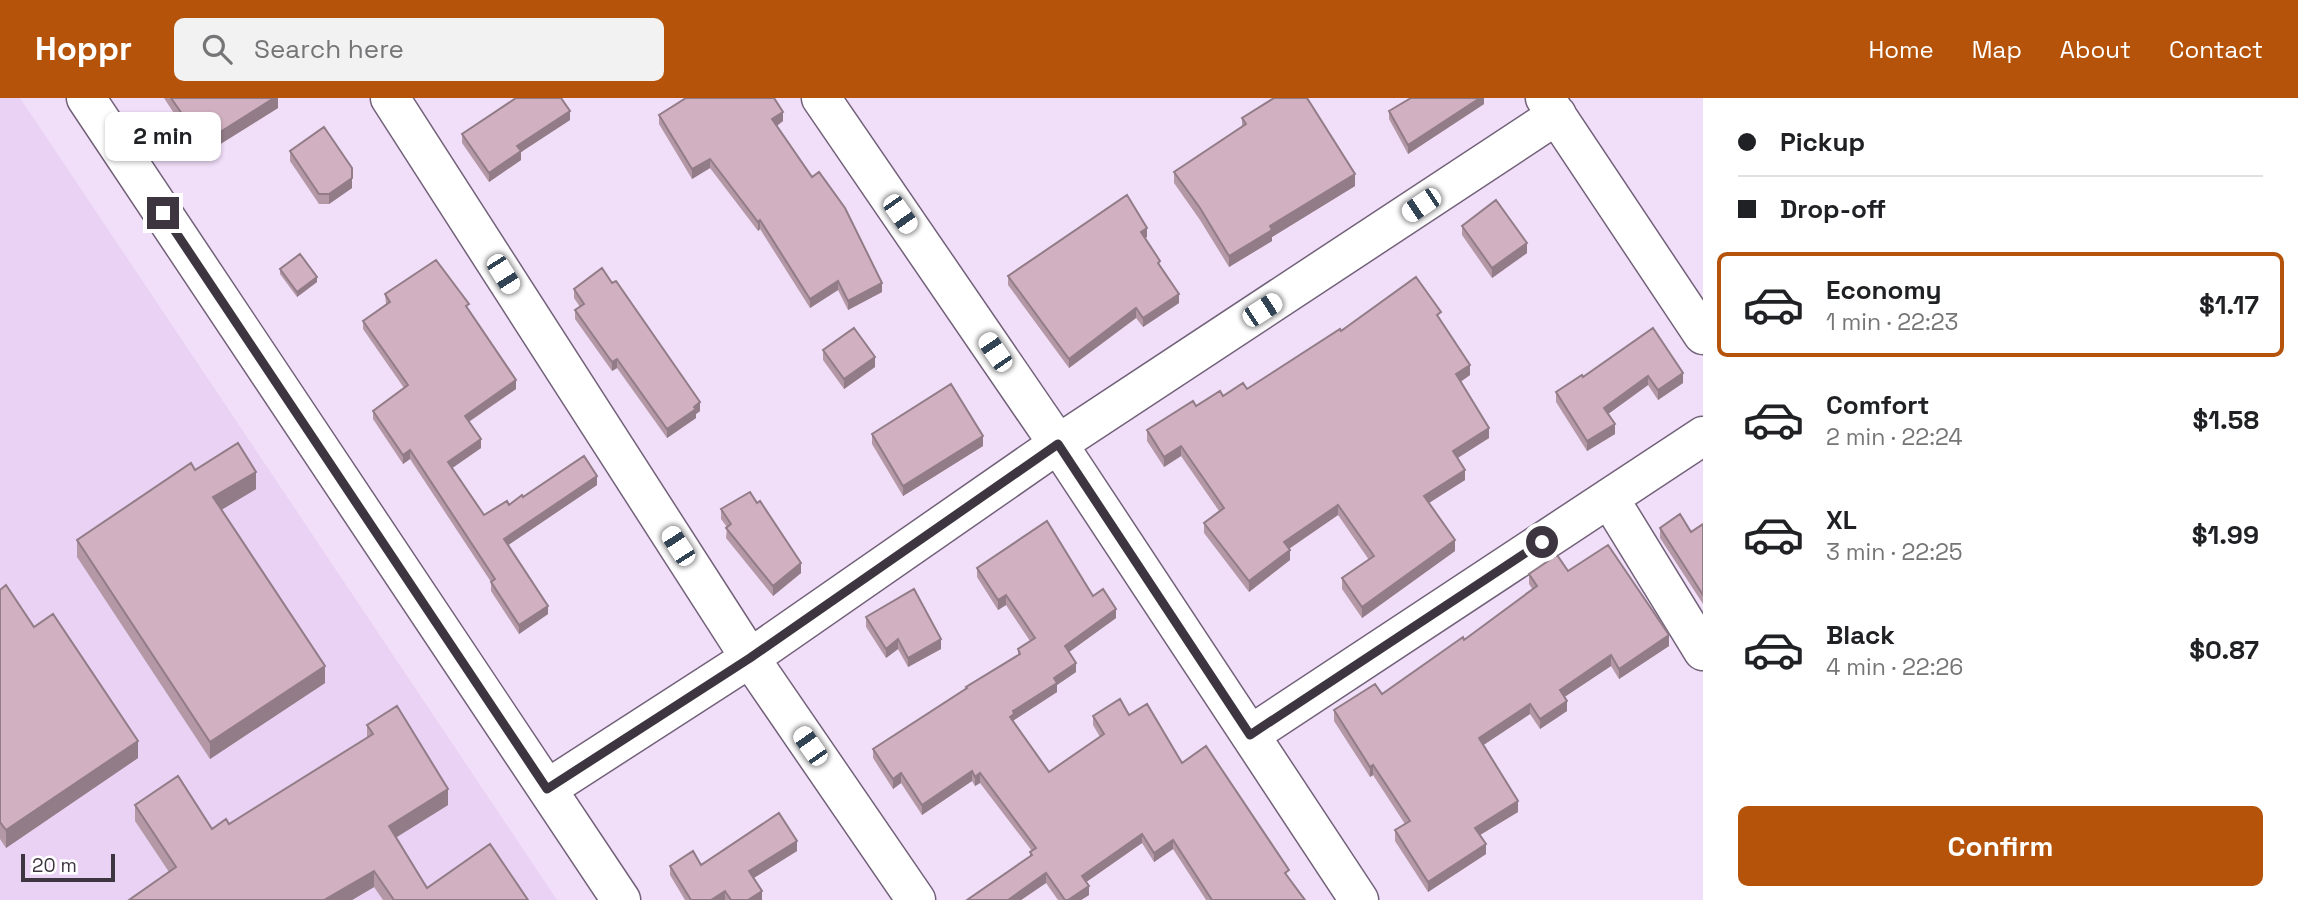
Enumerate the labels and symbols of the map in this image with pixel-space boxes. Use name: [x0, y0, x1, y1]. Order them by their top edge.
callout: 2 min: [105, 111, 221, 160]
car: [1398, 185, 1445, 225]
car: [880, 191, 921, 237]
route end: [147, 197, 179, 229]
car: [483, 251, 524, 297]
car: [1239, 290, 1286, 330]
car: [975, 329, 1016, 375]
car: [658, 523, 699, 569]
route start: [1526, 526, 1558, 558]
car: [790, 723, 831, 769]
scale bar: [21, 851, 116, 883]

